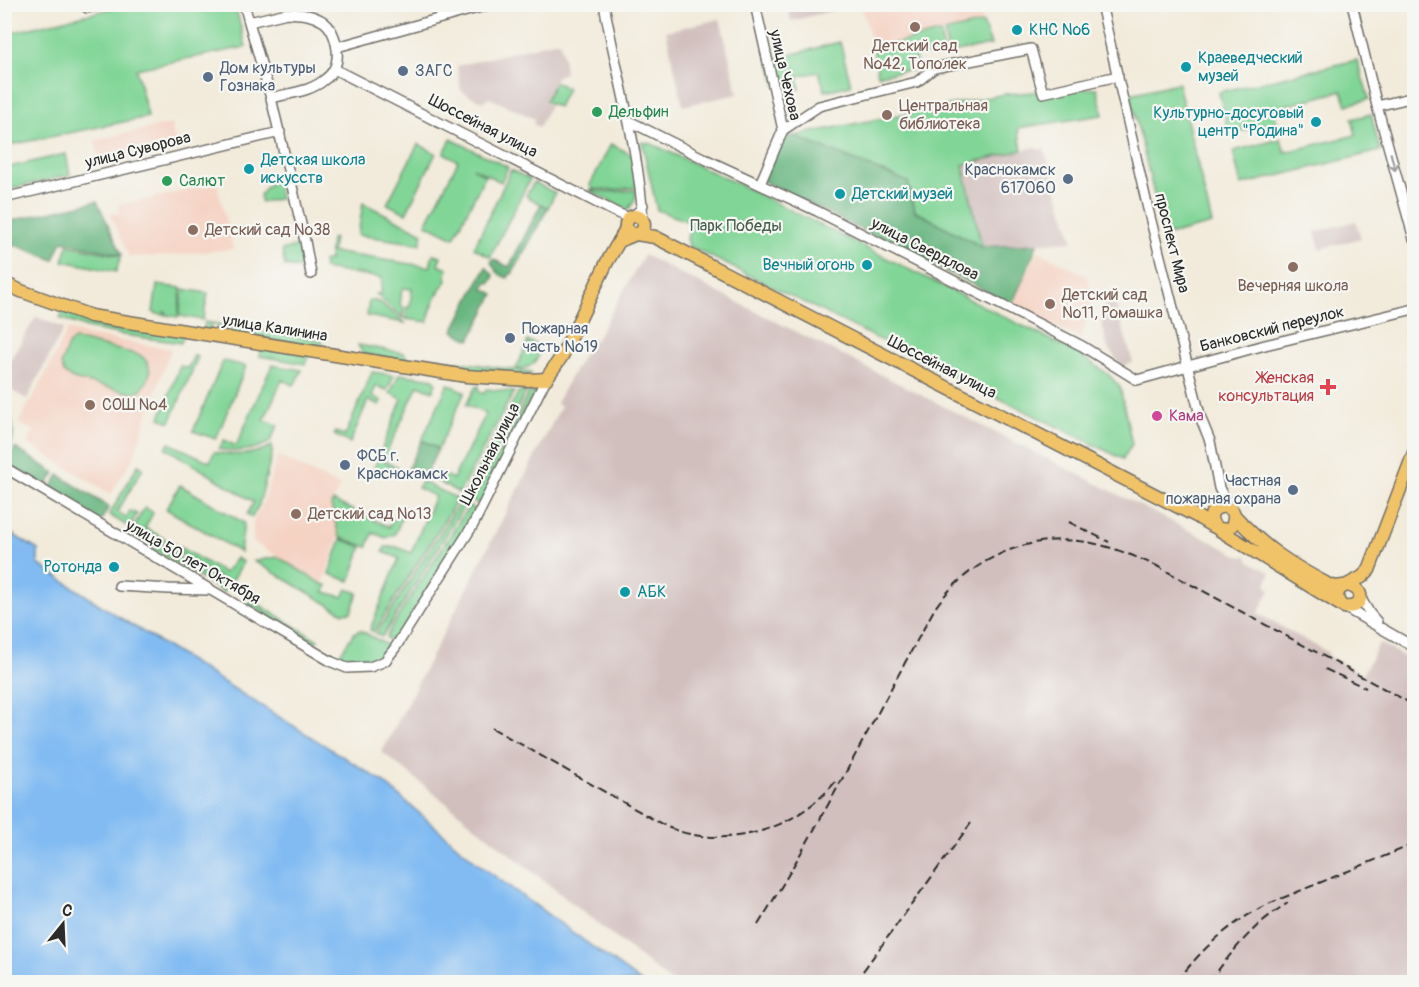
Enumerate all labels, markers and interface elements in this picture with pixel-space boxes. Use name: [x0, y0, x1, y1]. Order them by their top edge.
marker: Детский сад №42, Тополек: [908, 20, 922, 34]
place label: КНС №6: [1029, 20, 1090, 40]
marker: КНС №6: [1010, 23, 1024, 37]
street label: улица Чехова: [765, 27, 805, 122]
place label: Детский сад №42, Тополек: [863, 36, 967, 74]
place label: Краеведческий музей: [1198, 48, 1303, 86]
place label: Дом культуры Гознака: [219, 58, 316, 96]
marker: Краеведческий музей: [1179, 60, 1193, 74]
place label: ЗАГС: [415, 61, 453, 81]
marker: ЗАГС: [396, 64, 410, 78]
marker: Дом культуры Гознака: [201, 70, 215, 84]
street label: Шоссейная улица: [425, 90, 541, 162]
place label: Центральная библиотека: [899, 96, 988, 134]
place label: Дельфин: [608, 102, 669, 122]
place label: Культурно-досуговый центр "Родина": [1153, 103, 1304, 141]
marker: Дельфин: [590, 105, 604, 119]
marker: Центральная библиотека: [880, 108, 894, 122]
marker: Культурно-досуговый центр "Родина": [1309, 115, 1323, 129]
street label: улица Суворова: [82, 127, 193, 173]
place label: Детская школа искусств: [260, 150, 365, 188]
one-way arrow: [1387, 153, 1399, 172]
place label: Краснокамск 617060: [964, 160, 1056, 198]
marker: Детская школа искусств: [242, 162, 256, 176]
place label: Салют: [179, 171, 225, 191]
marker: Краснокамск 617060: [1061, 172, 1075, 186]
marker: Салют: [160, 174, 174, 188]
place label: Детский музей: [851, 184, 953, 204]
marker: Детский музей: [833, 187, 847, 201]
street label: проспект Мира: [1150, 191, 1194, 295]
street label: улица Свердлова: [867, 213, 982, 285]
park label: Парк Победы: [690, 216, 782, 236]
place label: Детский сад №38: [204, 220, 330, 240]
marker: Детский сад №38: [186, 223, 200, 237]
place label: Вечный огонь: [763, 255, 855, 275]
marker: Вечный огонь: [860, 258, 874, 272]
marker: Вечерняя школа: [1286, 260, 1300, 274]
place label: Вечерняя школа: [1238, 276, 1349, 296]
place label: Детский сад №11, Ромашка: [1061, 285, 1163, 323]
marker: Детский сад №11, Ромашка: [1043, 297, 1057, 311]
street label: Банковский переулок: [1198, 301, 1346, 357]
street label: улица Калинина: [220, 310, 329, 346]
place label: Пожарная часть №19: [522, 319, 598, 357]
marker: Пожарная часть №19: [503, 331, 517, 345]
street label: Шоссейная улица: [884, 331, 1000, 403]
place label: Женская консультация: [1218, 368, 1314, 406]
marker: Женская консультация: [1319, 378, 1337, 396]
place label: СОШ №4: [102, 395, 167, 415]
marker: СОШ №4: [83, 398, 97, 412]
street label: Школьная улица: [456, 400, 524, 508]
place label: Кама: [1169, 406, 1204, 426]
marker: Кама: [1150, 409, 1164, 423]
place label: ФСБ г. Краснокамск: [357, 446, 449, 484]
marker: ФСБ г. Краснокамск: [338, 458, 352, 472]
place label: Частная пожарная охрана: [1166, 471, 1281, 509]
marker: Частная пожарная охрана: [1286, 483, 1300, 497]
place label: Детский сад №13: [307, 504, 431, 524]
marker: Детский сад №13: [289, 507, 303, 521]
street label: улица 50 лет Октября: [121, 515, 264, 609]
place label: Ротонда: [44, 557, 102, 577]
marker: Ротонда: [107, 560, 121, 574]
place label: АБК: [637, 582, 666, 602]
marker: АБК: [618, 585, 632, 599]
north arrow: [33, 894, 93, 954]
text: С: [60, 900, 75, 922]

